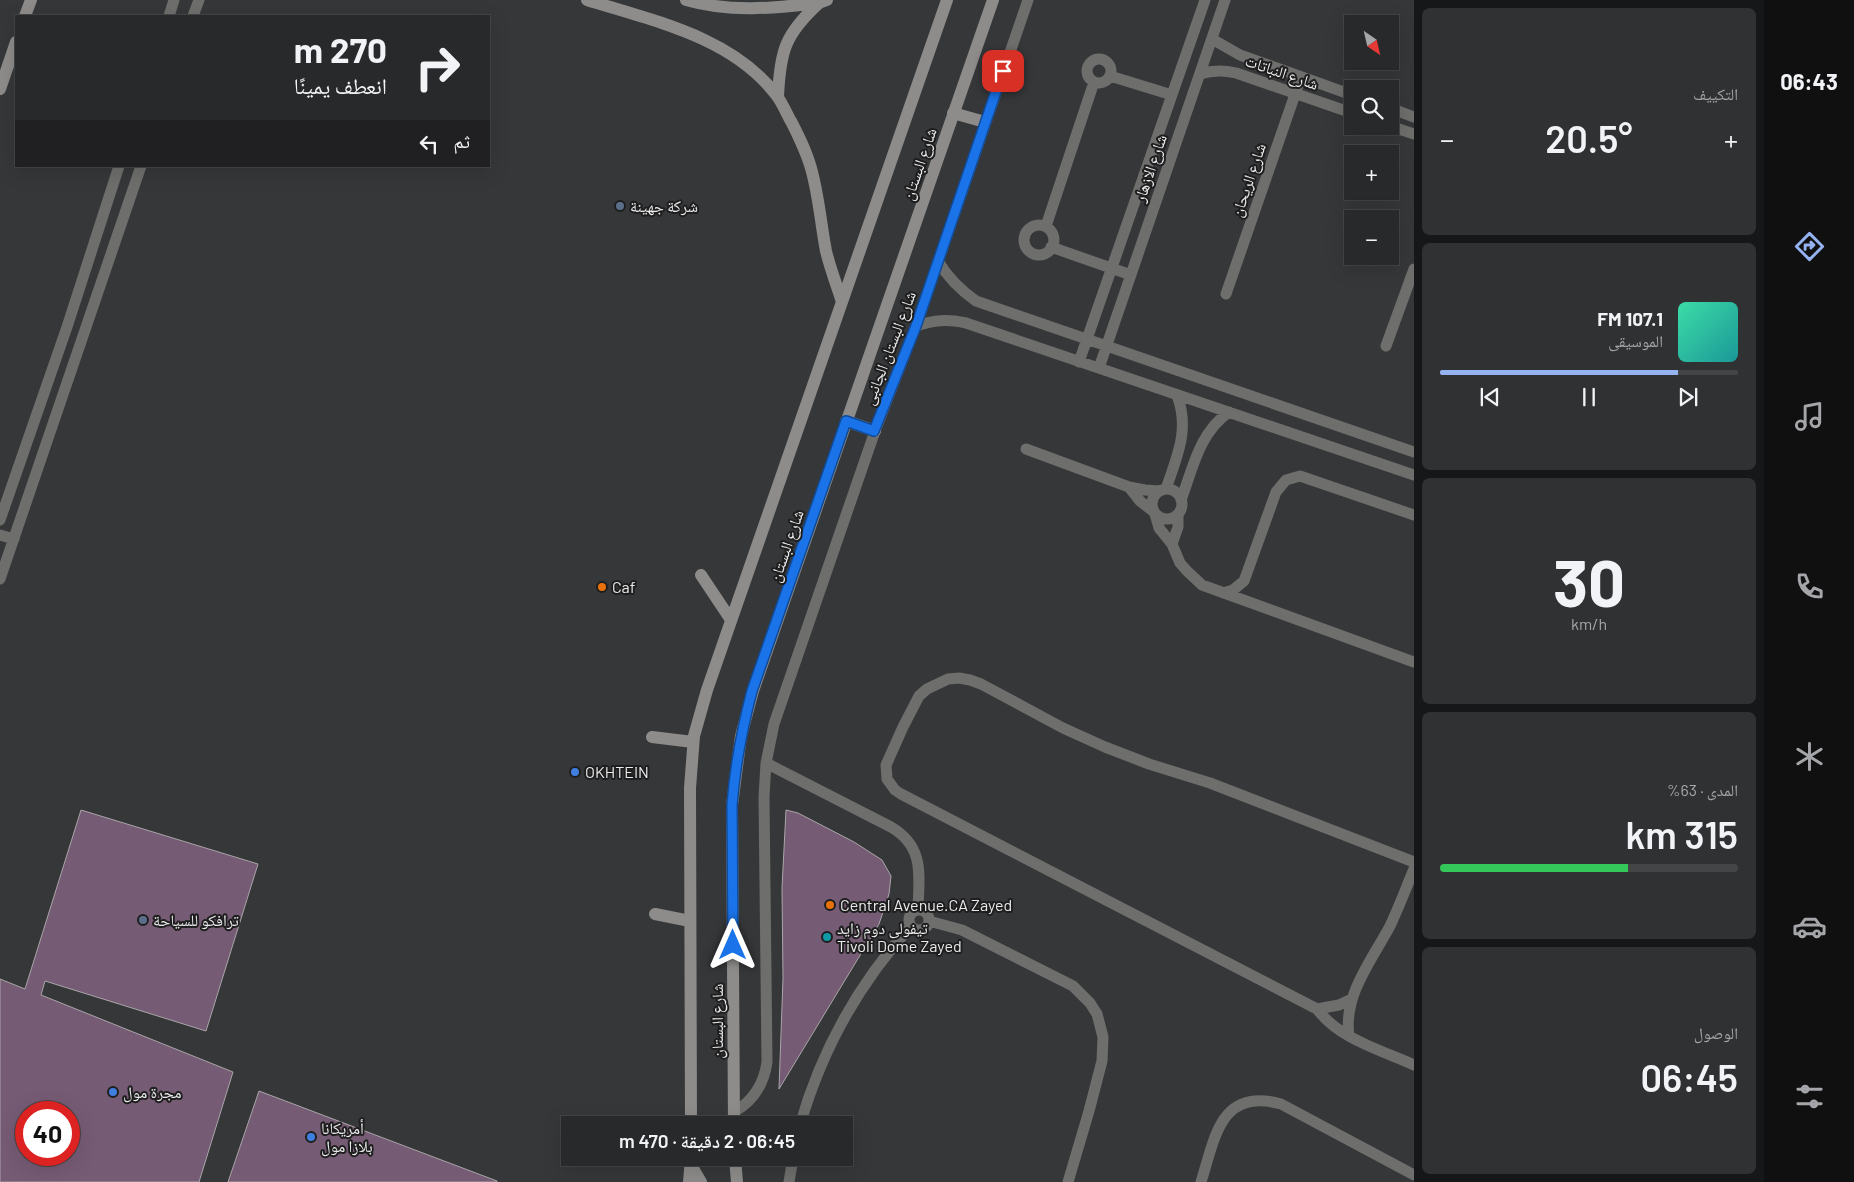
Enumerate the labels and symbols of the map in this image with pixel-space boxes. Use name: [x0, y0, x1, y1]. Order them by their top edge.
north arrow: [1344, 15, 1399, 70]
pin: [982, 50, 1024, 92]
street label: شارع النباتات: [1242, 50, 1321, 95]
street label: شارع البستان: [897, 125, 942, 203]
street label: شارع الازهار: [1129, 132, 1172, 206]
street label: شارع الريحان: [1226, 140, 1271, 220]
place label: شركة جهينة: [630, 196, 698, 216]
marker: شركة جهينة: [614, 200, 626, 212]
street label: شارع البستان الجانبى: [858, 288, 921, 408]
street label: شارع البستان: [764, 507, 809, 585]
place label: Caf: [612, 577, 636, 596]
marker: Caf: [596, 581, 608, 593]
place label: OKHTEIN: [585, 762, 649, 781]
marker: OKHTEIN: [569, 766, 581, 778]
place label: Central Avenue.CA Zayed: [840, 895, 1012, 914]
marker: Central Avenue.CA Zayed: [824, 899, 836, 911]
place label: ترافكو للسياحة: [153, 910, 239, 930]
marker: ترافكو للسياحة: [137, 914, 149, 926]
position arrow: [706, 918, 758, 970]
place label: تيفولى دوم زايد Tivoli Dome Zayed: [837, 918, 962, 955]
marker: تيفولى دوم زايد Tivoli Dome Zayed: [821, 931, 833, 943]
street label: شارع البستان: [707, 983, 728, 1059]
place label: مجرة مول: [123, 1082, 181, 1103]
marker: مجرة مول: [107, 1086, 119, 1098]
speed limit sign: 40: [15, 1101, 80, 1166]
place label: أمريكانا بلازا مول: [321, 1118, 373, 1157]
marker: أمريكانا بلازا مول: [305, 1131, 317, 1143]

